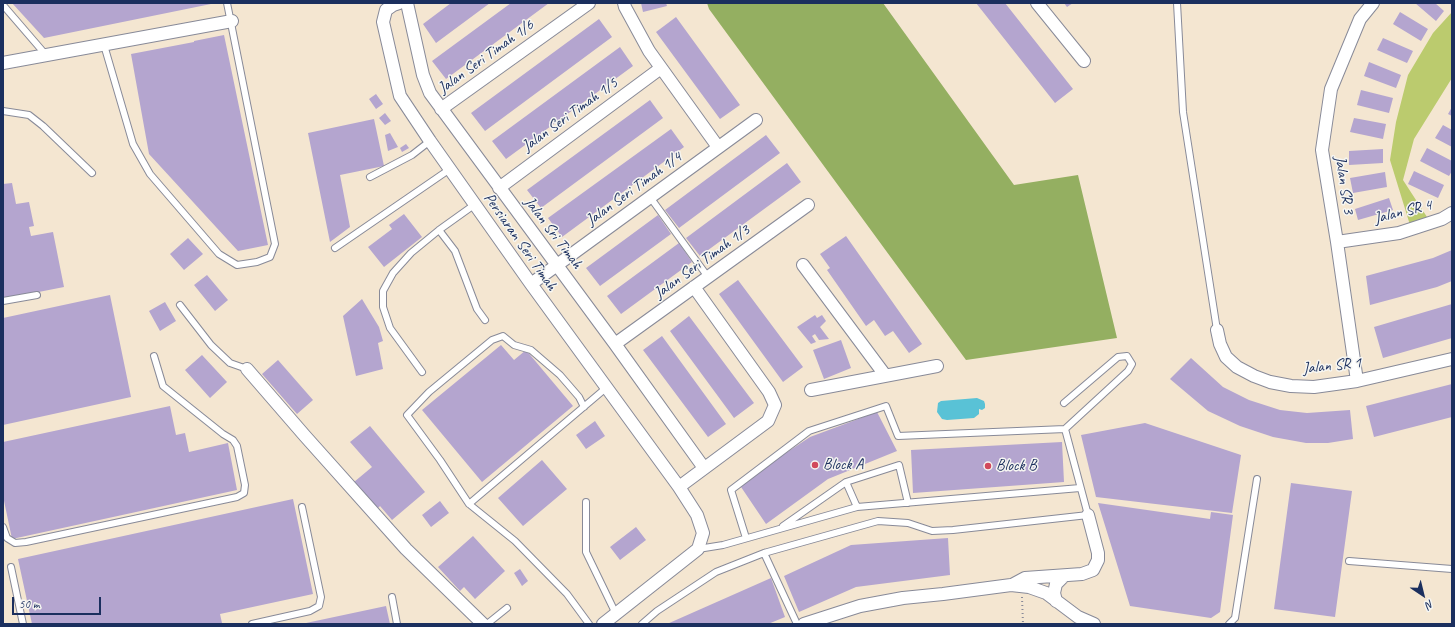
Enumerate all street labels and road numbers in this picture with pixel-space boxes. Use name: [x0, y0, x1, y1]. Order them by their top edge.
street label: Jalan Seri Timah 1/6: [434, 16, 538, 98]
street label: Jalan Seri Timah 1/5: [518, 74, 622, 156]
street label: Jalan Seri Timah 1/4: [582, 148, 686, 230]
street label: Jalan SR 3: [1330, 154, 1358, 216]
street label: Persiaran Seri Timah: [479, 189, 561, 295]
street label: Jalan Sri Timah: [520, 193, 586, 273]
street label: Jalan SR 4: [1372, 196, 1434, 228]
street label: Jalan Seri Timah 1/3: [650, 221, 754, 303]
street label: Jalan SR 1: [1302, 353, 1362, 379]

